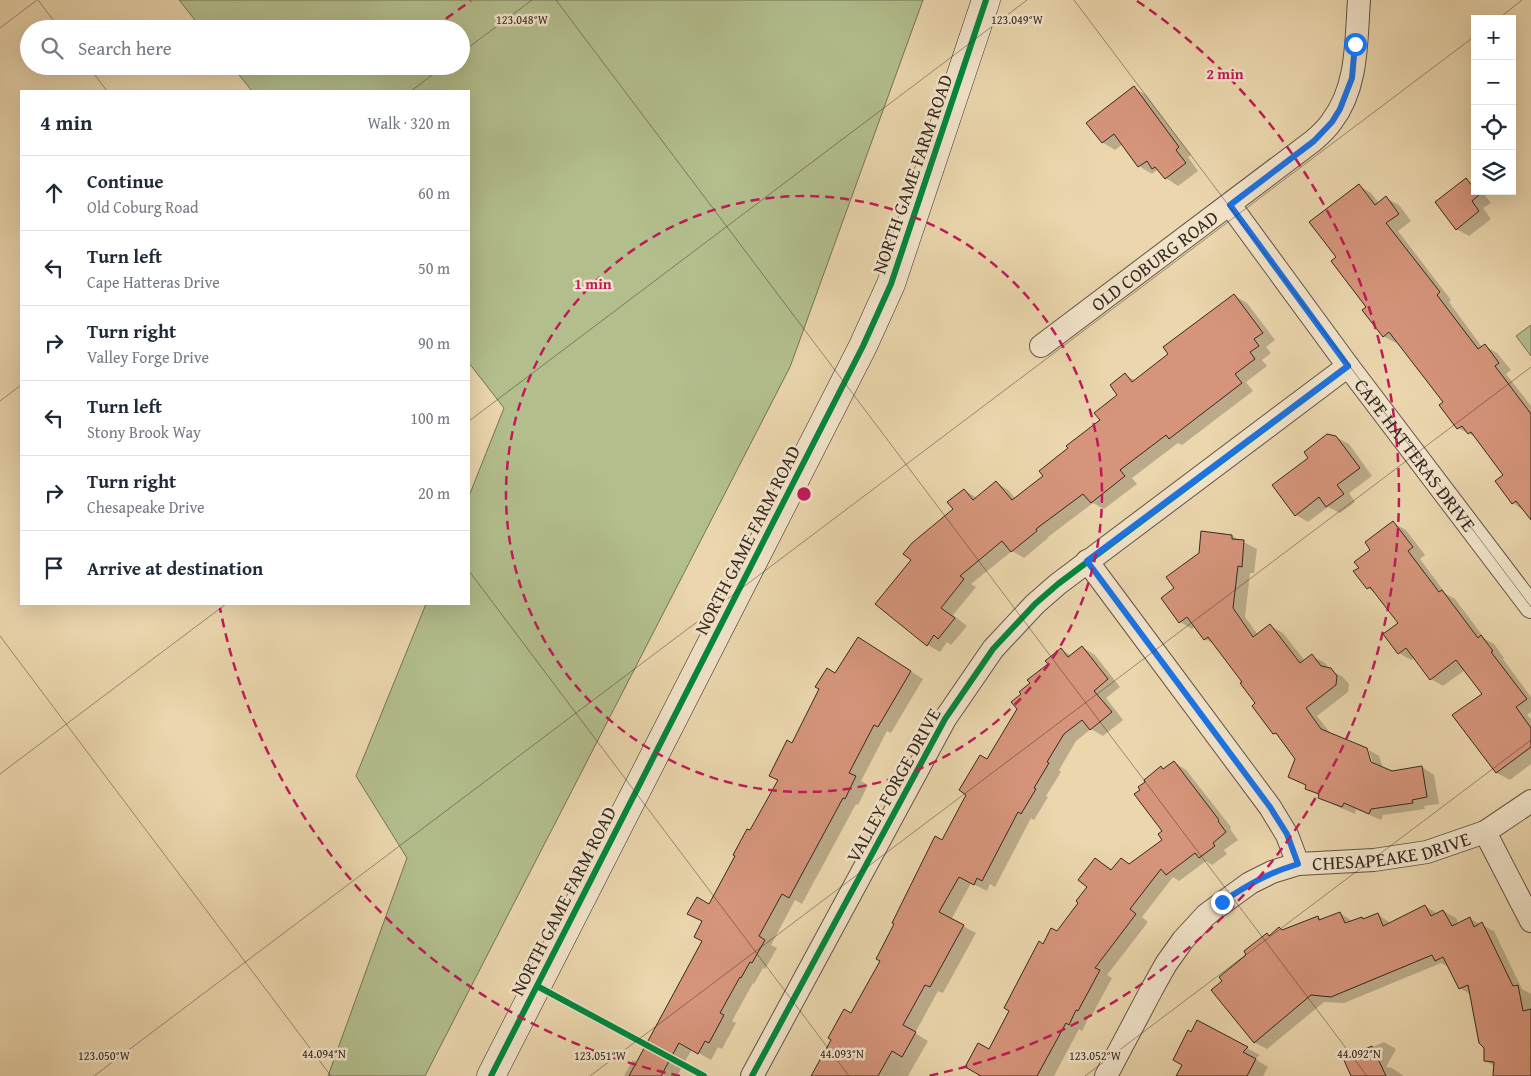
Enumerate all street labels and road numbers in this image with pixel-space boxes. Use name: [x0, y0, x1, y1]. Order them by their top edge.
street label: NORTH GAME FARM ROAD: [865, 71, 959, 277]
street label: OLD COBURG ROAD: [1085, 203, 1224, 318]
street label: CAPE HATTERAS DRIVE: [1348, 372, 1483, 537]
street label: NORTH GAME FARM ROAD: [687, 440, 807, 640]
street label: VALLEY FORGE DRIVE: [839, 702, 947, 867]
street label: NORTH GAME FARM ROAD: [503, 801, 623, 1001]
street label: CHESAPEAKE DRIVE: [1311, 824, 1474, 877]

